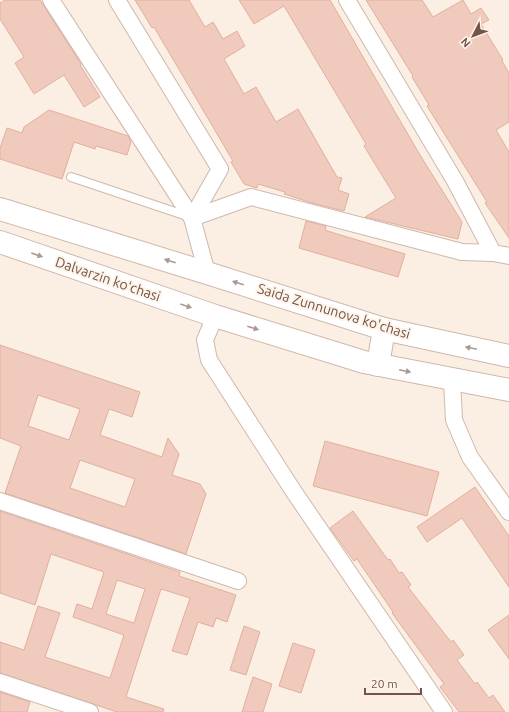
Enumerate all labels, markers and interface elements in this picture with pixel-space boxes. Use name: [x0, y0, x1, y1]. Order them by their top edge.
north arrow: [453, 16, 493, 56]
text: N: [458, 36, 473, 50]
one-way arrow: [31, 252, 43, 258]
street label: Dalvarzin koʻchasi: [53, 253, 163, 305]
one-way arrow: [163, 258, 175, 264]
one-way arrow: [232, 279, 244, 285]
street label: Saida Zunnunova ko'chasi: [256, 280, 412, 342]
one-way arrow: [181, 303, 193, 309]
one-way arrow: [247, 325, 259, 331]
one-way arrow: [465, 345, 477, 351]
one-way arrow: [399, 368, 411, 374]
scale bar: [365, 670, 421, 696]
text: 20 m: [371, 677, 398, 690]

